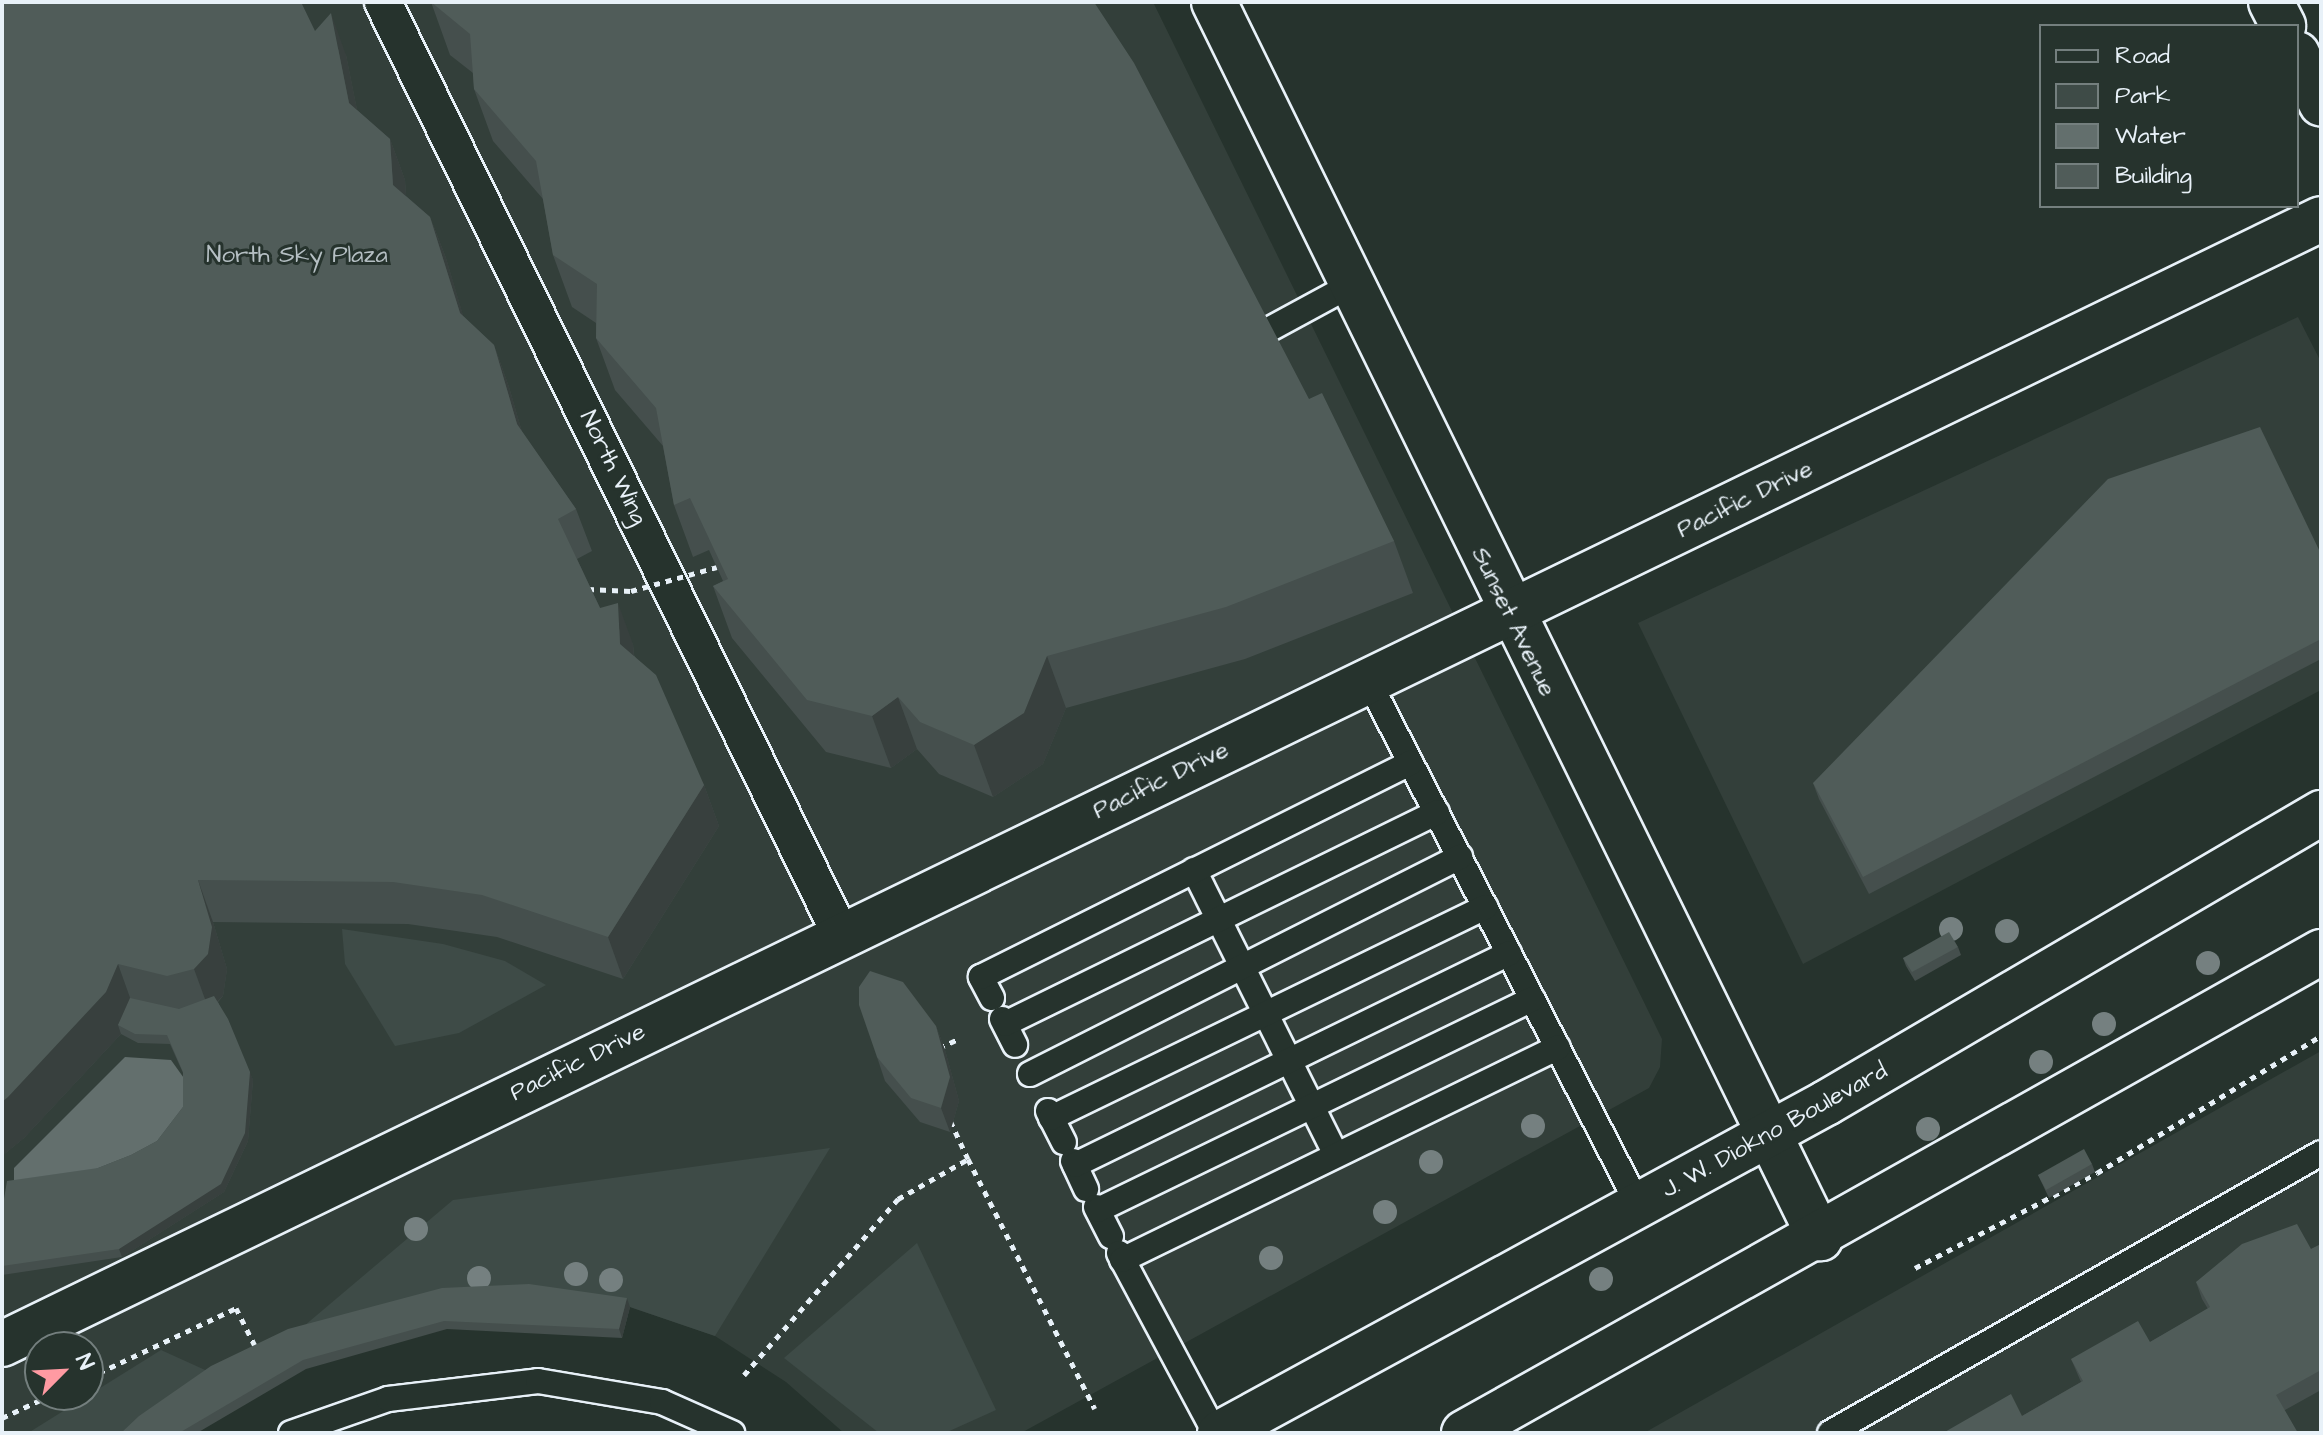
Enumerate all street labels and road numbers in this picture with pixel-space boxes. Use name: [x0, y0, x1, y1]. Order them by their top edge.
street label: North Wing: [573, 406, 653, 530]
street label: Pacific Drive: [1673, 455, 1817, 545]
street label: Sunset Avenue: [1465, 543, 1561, 701]
street label: Pacific Drive: [1089, 736, 1233, 826]
street label: Pacific Drive: [506, 1018, 650, 1108]
street label: J. W. Diokno Boulevard: [1657, 1057, 1893, 1205]

